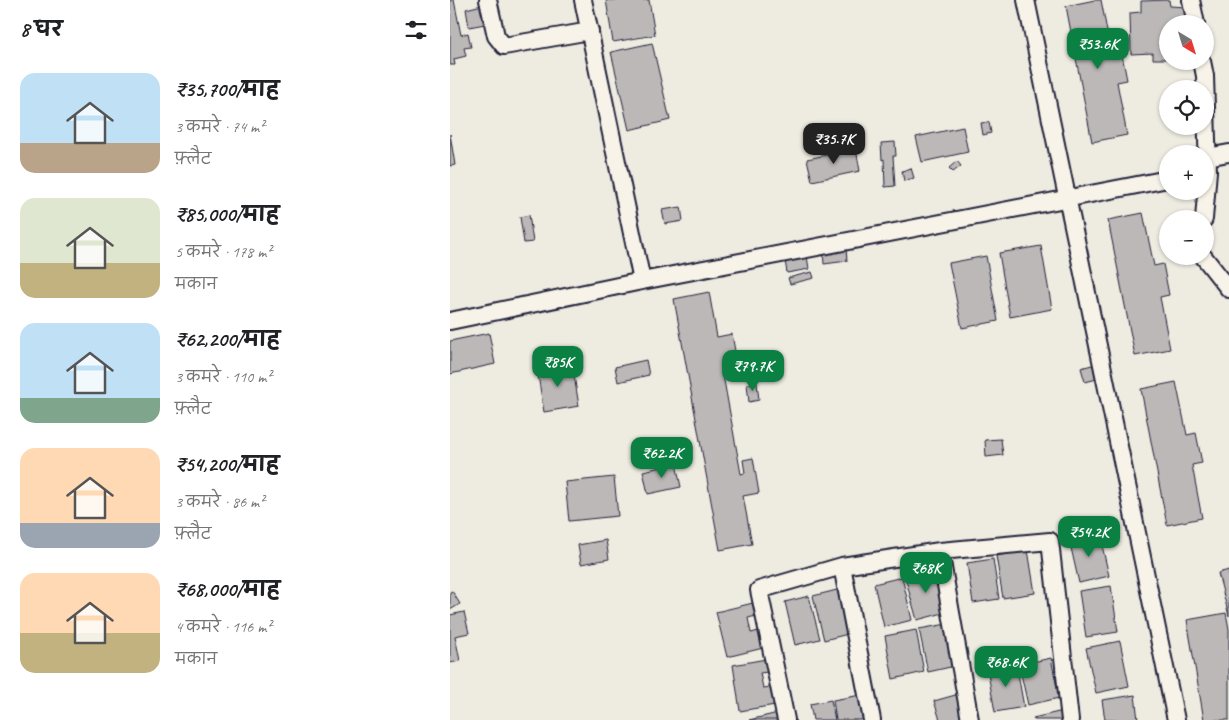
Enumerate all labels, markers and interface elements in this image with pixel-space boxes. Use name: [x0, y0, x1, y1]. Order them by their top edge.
north arrow: [1159, 15, 1214, 70]
map controls: [1159, 15, 1214, 265]
text: 8 घर: [20, 16, 62, 42]
icon: filters: [402, 16, 430, 44]
pin: ₹53.6K: [1057, 28, 1139, 70]
text: ₹53.6K: [1078, 34, 1118, 54]
text: ₹35,700/माह: [175, 76, 279, 102]
button: locate: [1159, 80, 1214, 135]
icon: home: [60, 93, 120, 153]
text: 3 कमरे · 74 m²: [175, 117, 264, 137]
pin: ₹35.7K: [793, 122, 875, 165]
text: ₹35.7K: [814, 129, 854, 149]
button: +: [1159, 145, 1214, 200]
text: फ़्लैट: [175, 149, 211, 169]
text: ₹85,000/माह: [175, 201, 279, 227]
button: −: [1159, 210, 1214, 265]
icon: home: [60, 218, 120, 278]
text: 5 कमरे · 178 m²: [175, 242, 271, 262]
text: मकान: [175, 274, 217, 294]
text: ₹62,200/माह: [175, 326, 280, 352]
icon: home: [60, 343, 120, 403]
pin: ₹85K: [528, 346, 588, 388]
pin: ₹79.7K: [712, 350, 794, 392]
text: ₹85K: [543, 352, 573, 372]
text: ₹79.7K: [733, 356, 773, 376]
text: 3 कमरे · 110 m²: [175, 367, 271, 387]
text: फ़्लैट: [175, 399, 211, 419]
pin: ₹62.2K: [621, 436, 703, 479]
text: ₹62.2K: [642, 443, 682, 463]
text: ₹54,200/माह: [175, 451, 279, 477]
icon: home: [60, 468, 120, 528]
text: 3 कमरे · 86 m²: [175, 492, 264, 512]
pin: ₹54.2K: [1048, 516, 1130, 558]
text: ₹54.2K: [1069, 522, 1109, 542]
text: फ़्लैट: [175, 524, 211, 544]
pin: ₹68K: [896, 552, 956, 594]
text: ₹68K: [911, 558, 941, 578]
text: ₹68,000/माह: [175, 576, 280, 602]
icon: home: [60, 593, 120, 653]
text: 4 कमरे · 116 m²: [175, 617, 271, 637]
pin: ₹68.6K: [965, 646, 1047, 688]
text: मकान: [175, 649, 217, 669]
text: ₹68.6K: [986, 652, 1026, 672]

